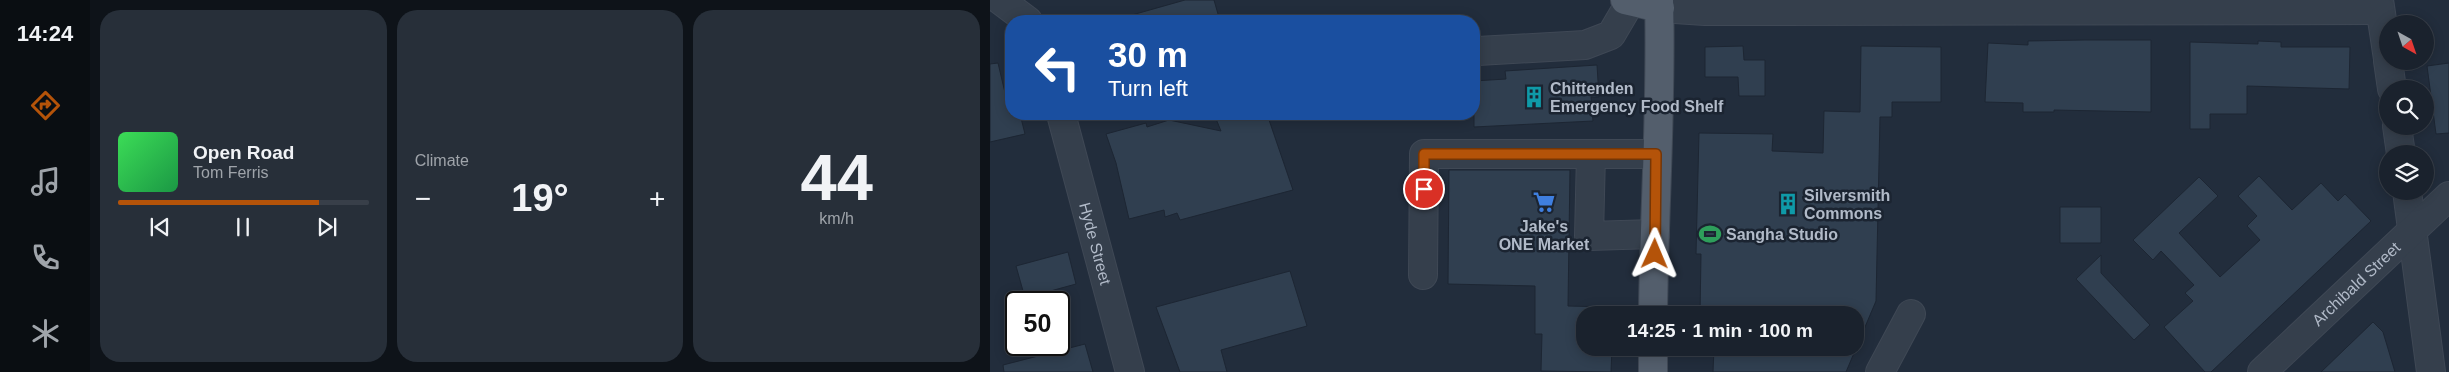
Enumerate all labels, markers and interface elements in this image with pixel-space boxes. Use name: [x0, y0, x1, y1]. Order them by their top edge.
north arrow: [2379, 15, 2434, 70]
map controls: [2379, 15, 2434, 200]
text: 14:24: [17, 21, 73, 46]
icon: left: [1025, 35, 1090, 100]
text: 30 m: [1108, 35, 1188, 74]
text: Turn left: [1108, 76, 1188, 101]
place label: Chittenden Emergency Food Shelf: [1550, 80, 1724, 115]
button: search: [2379, 80, 2434, 135]
building icon: Chittenden Emergency Food Shelf: [1521, 84, 1547, 110]
icon: directions: [28, 88, 63, 123]
text: 44: [801, 141, 873, 214]
text: Open Road: [193, 142, 294, 163]
button: layers: [2379, 145, 2434, 200]
text: Climate: [415, 152, 469, 169]
icon: music: [28, 164, 63, 199]
text: Tom Ferris: [193, 164, 269, 181]
pin: [1403, 168, 1445, 210]
icon: arrive: [1410, 175, 1438, 203]
text: 19°: [511, 177, 569, 219]
text: −: [415, 183, 431, 214]
text: +: [649, 183, 665, 214]
place label: Silversmith Commons: [1804, 187, 1890, 222]
supermarket icon: Jake's ONE Market: [1531, 189, 1557, 215]
building icon: Silversmith Commons: [1775, 191, 1801, 217]
street label: Hyde Street: [1076, 200, 1115, 287]
text: km/h: [819, 210, 854, 227]
icon: previous: [146, 213, 174, 241]
icon: pause: [229, 213, 257, 241]
icon: next: [313, 213, 341, 241]
place label: Jake's ONE Market: [1499, 218, 1590, 253]
sports icon: Sangha Studio: [1697, 221, 1723, 247]
place label: Sangha Studio: [1726, 226, 1838, 243]
position arrow: [1628, 227, 1680, 279]
street label: Archibald Street: [2309, 238, 2404, 329]
icon: phone: [28, 240, 63, 275]
speed limit sign: 50: [1005, 291, 1070, 356]
icon: climate: [28, 316, 63, 351]
text: 14:25 · 1 min · 100 m: [1627, 320, 1813, 341]

